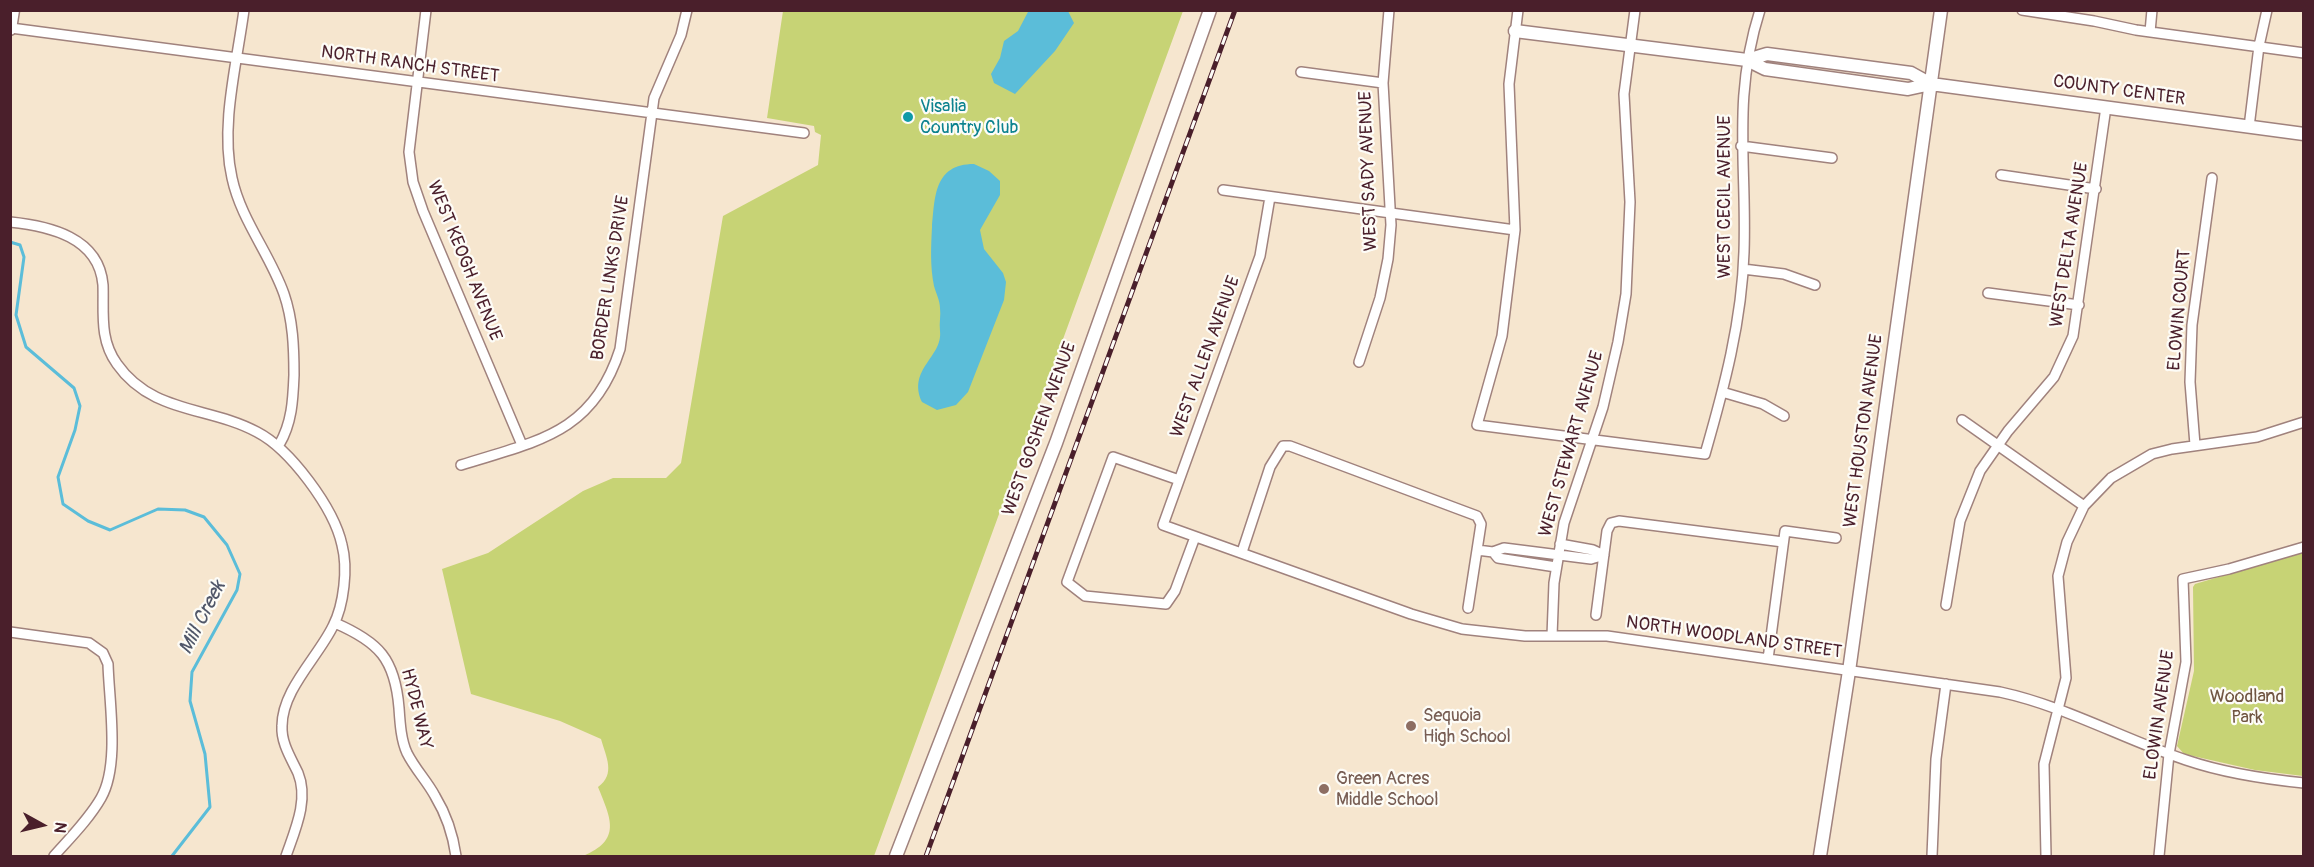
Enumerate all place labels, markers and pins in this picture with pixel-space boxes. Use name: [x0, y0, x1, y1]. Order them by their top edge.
place label: Visalia Country Club: [920, 96, 1018, 138]
marker: Visalia Country Club: [901, 110, 915, 124]
place label: Sequoia High School: [1423, 705, 1511, 748]
marker: Sequoia High School: [1404, 719, 1418, 733]
place label: Green Acres Middle School: [1336, 768, 1439, 810]
marker: Green Acres Middle School: [1317, 782, 1331, 796]

